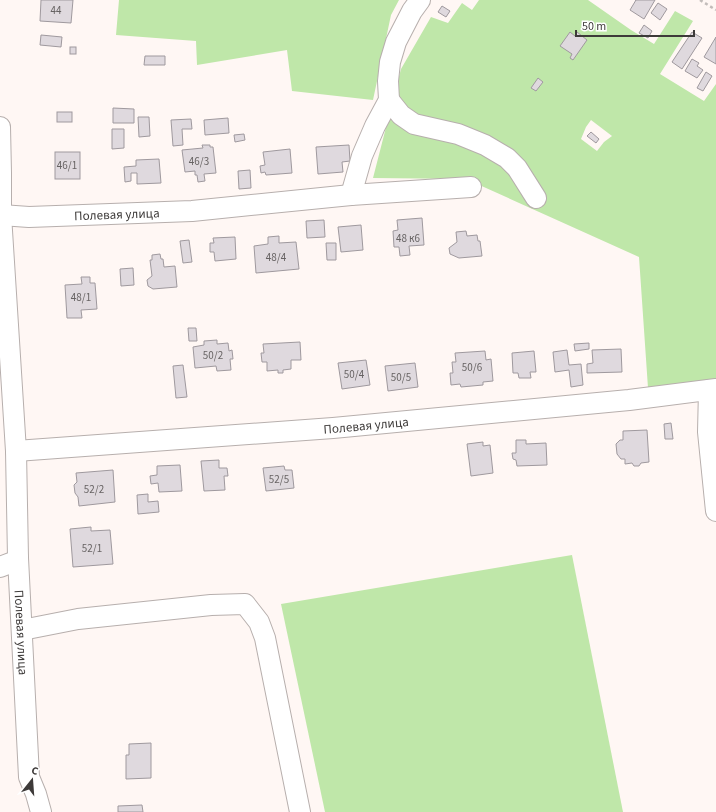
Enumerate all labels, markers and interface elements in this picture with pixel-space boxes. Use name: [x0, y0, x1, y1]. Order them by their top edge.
house number: 44: [51, 3, 62, 18]
scale bar: [576, 12, 694, 38]
text: 50 m: [582, 18, 606, 35]
house number: 46/3: [189, 154, 209, 169]
house number: 46/1: [57, 158, 77, 173]
street label: Полевая улица: [74, 204, 160, 225]
house number: 48 к6: [396, 231, 421, 246]
house number: 48/4: [266, 250, 287, 265]
house number: 48/1: [71, 290, 91, 305]
house number: 50/2: [203, 348, 223, 363]
house number: 50/6: [462, 360, 483, 375]
house number: 50/4: [344, 367, 365, 382]
house number: 50/5: [391, 370, 411, 385]
street label: Полевая улица: [323, 413, 409, 439]
house number: 52/5: [269, 472, 289, 487]
house number: 52/2: [84, 482, 104, 497]
house number: 52/1: [82, 541, 102, 556]
street label: Полевая улица: [10, 589, 32, 676]
north arrow: [12, 760, 52, 800]
text: С: [30, 763, 41, 779]

